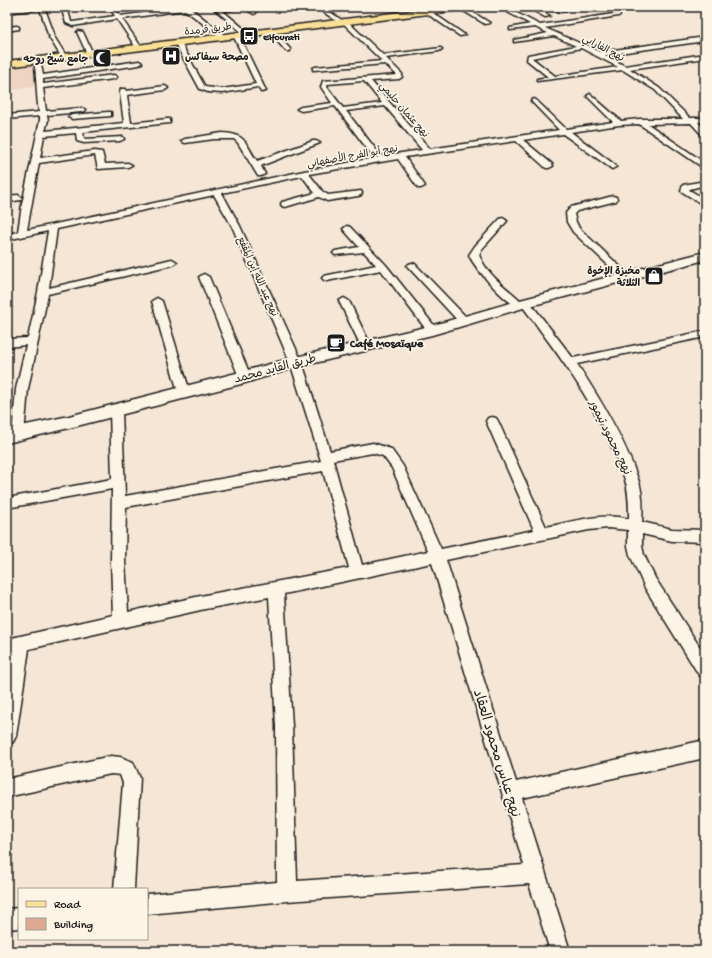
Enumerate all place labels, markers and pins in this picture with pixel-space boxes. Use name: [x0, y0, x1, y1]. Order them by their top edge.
bus stop icon: Elfourati: [238, 25, 260, 47]
place label: Elfourati: [262, 32, 300, 44]
hospital icon: مصحة سيفاكس: [160, 45, 182, 67]
mosque icon: جامع شيخ روحه: [91, 47, 113, 69]
place label: مصحة سيفاكس: [185, 51, 249, 64]
place label: جامع شيخ روحه: [23, 53, 88, 66]
shop icon: مخبزة الإخوة الثلاثة: [643, 265, 665, 287]
place label: مخبزة الإخوة الثلاثة: [587, 266, 640, 290]
cafe icon: Café Mosaïque: [325, 332, 347, 354]
place label: Café Mosaïque: [349, 338, 424, 352]

